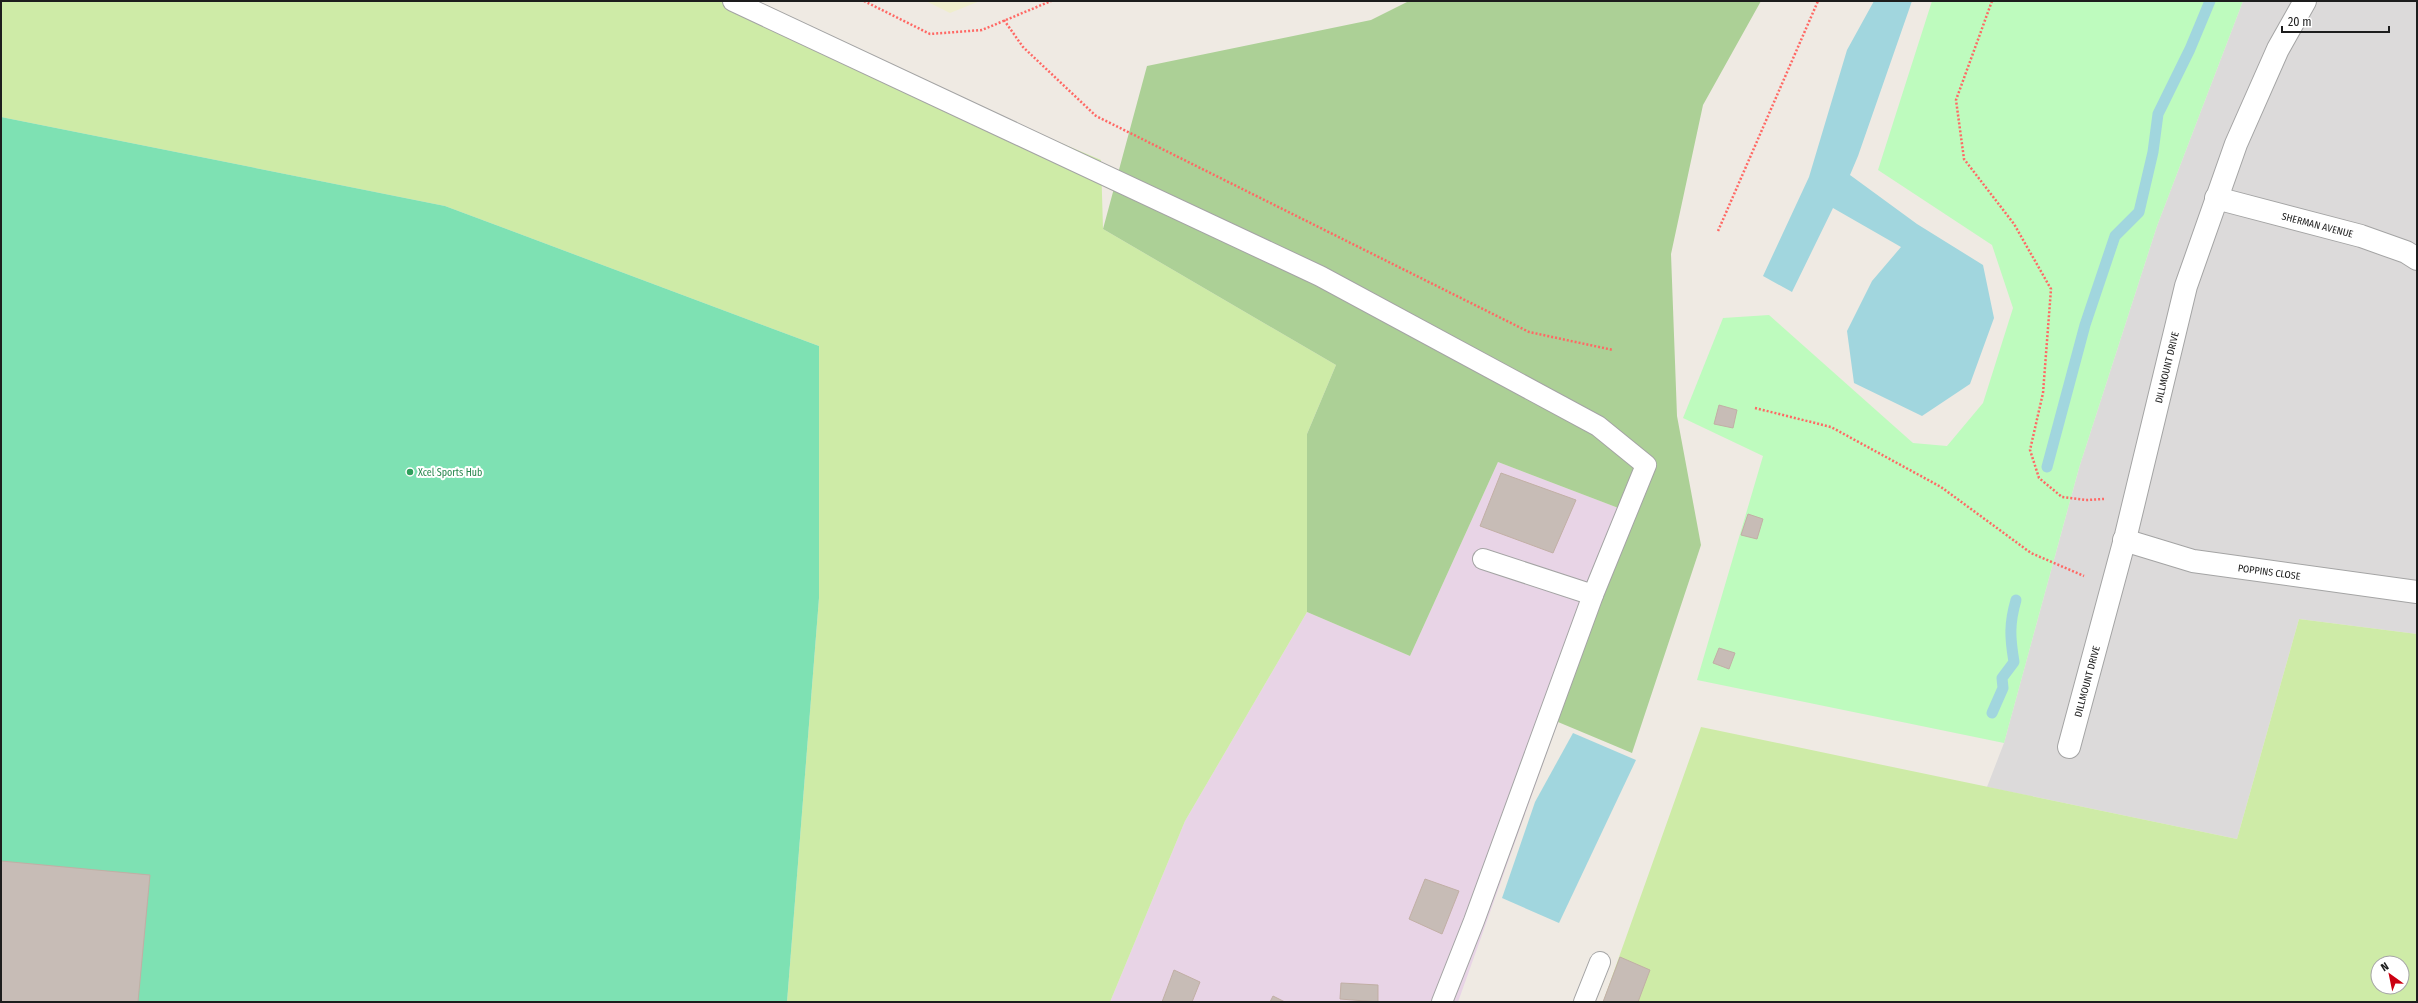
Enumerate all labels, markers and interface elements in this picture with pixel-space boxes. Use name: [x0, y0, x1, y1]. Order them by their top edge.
scale bar: [2282, 8, 2389, 34]
text: 20 m: [2288, 15, 2312, 29]
street label: SHERMAN AVENUE: [2280, 210, 2355, 241]
street label: DILLMOUNT DRIVE: [2153, 330, 2182, 405]
marker: Xcel Sports Hub: [405, 467, 415, 477]
place label: Xcel Sports Hub: [418, 467, 482, 479]
street label: POPPINS CLOSE: [2237, 562, 2301, 583]
street label: DILLMOUNT DRIVE: [2072, 644, 2103, 718]
north arrow: [2370, 955, 2410, 995]
text: N: [2379, 960, 2391, 974]

